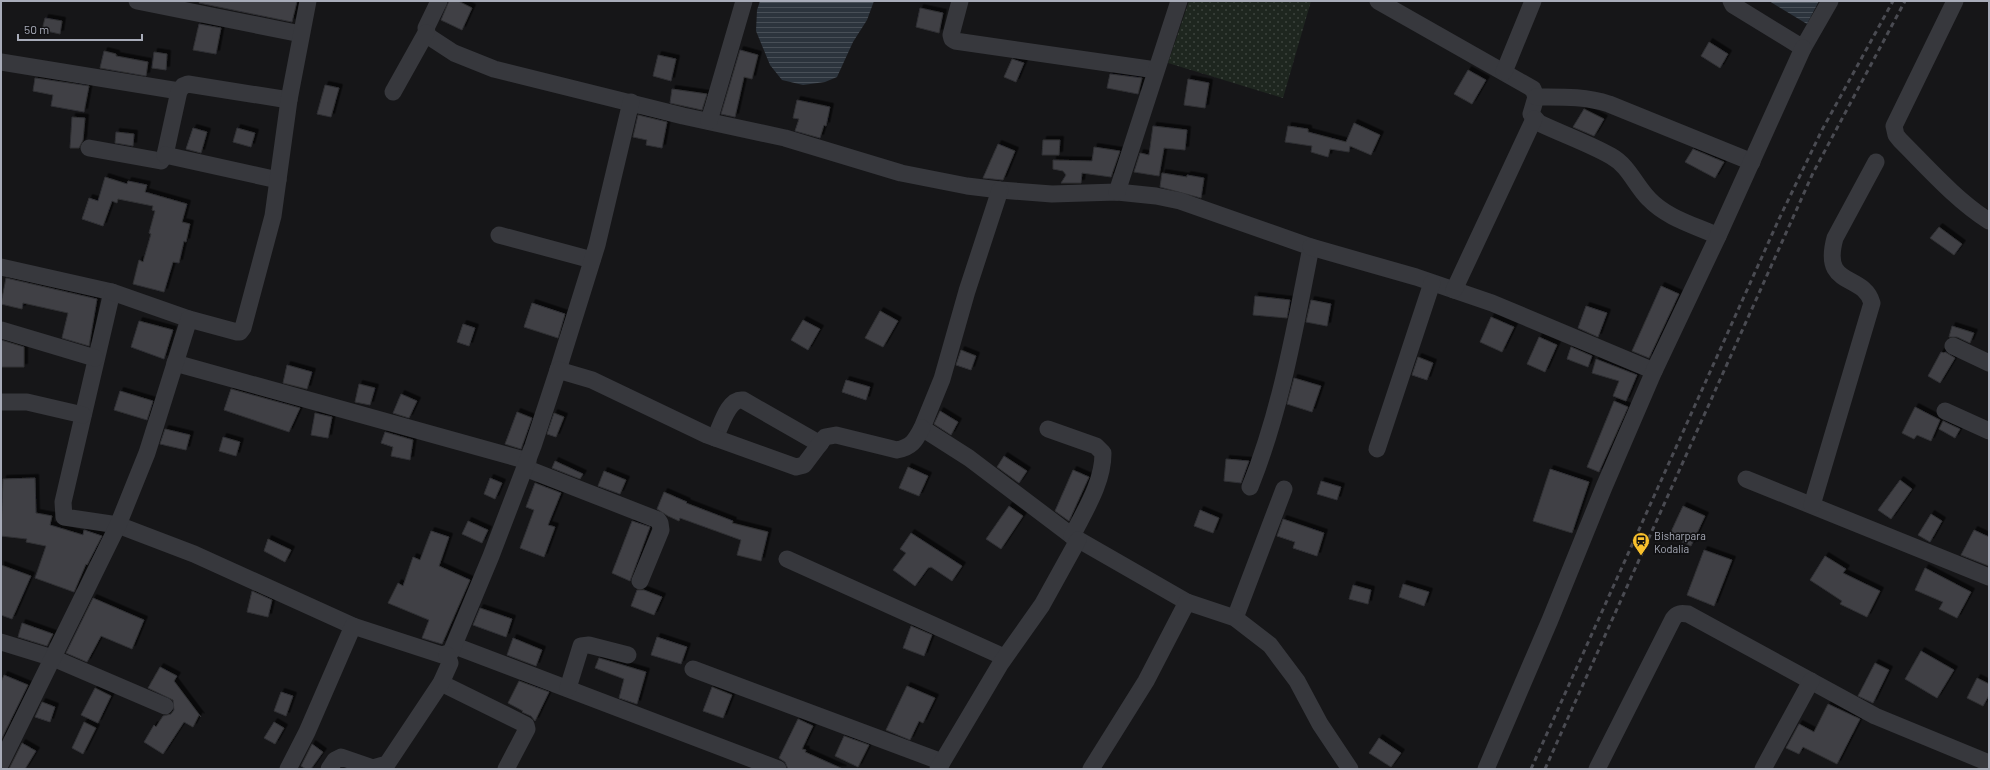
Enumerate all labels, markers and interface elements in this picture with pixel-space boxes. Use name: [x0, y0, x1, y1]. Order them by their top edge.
scale bar: [18, 16, 142, 42]
text: 50 m: [24, 22, 49, 36]
place label: Bisharpara Kodalia: [1654, 529, 1706, 555]
station icon: Bisharpara Kodalia: [1631, 531, 1651, 556]

